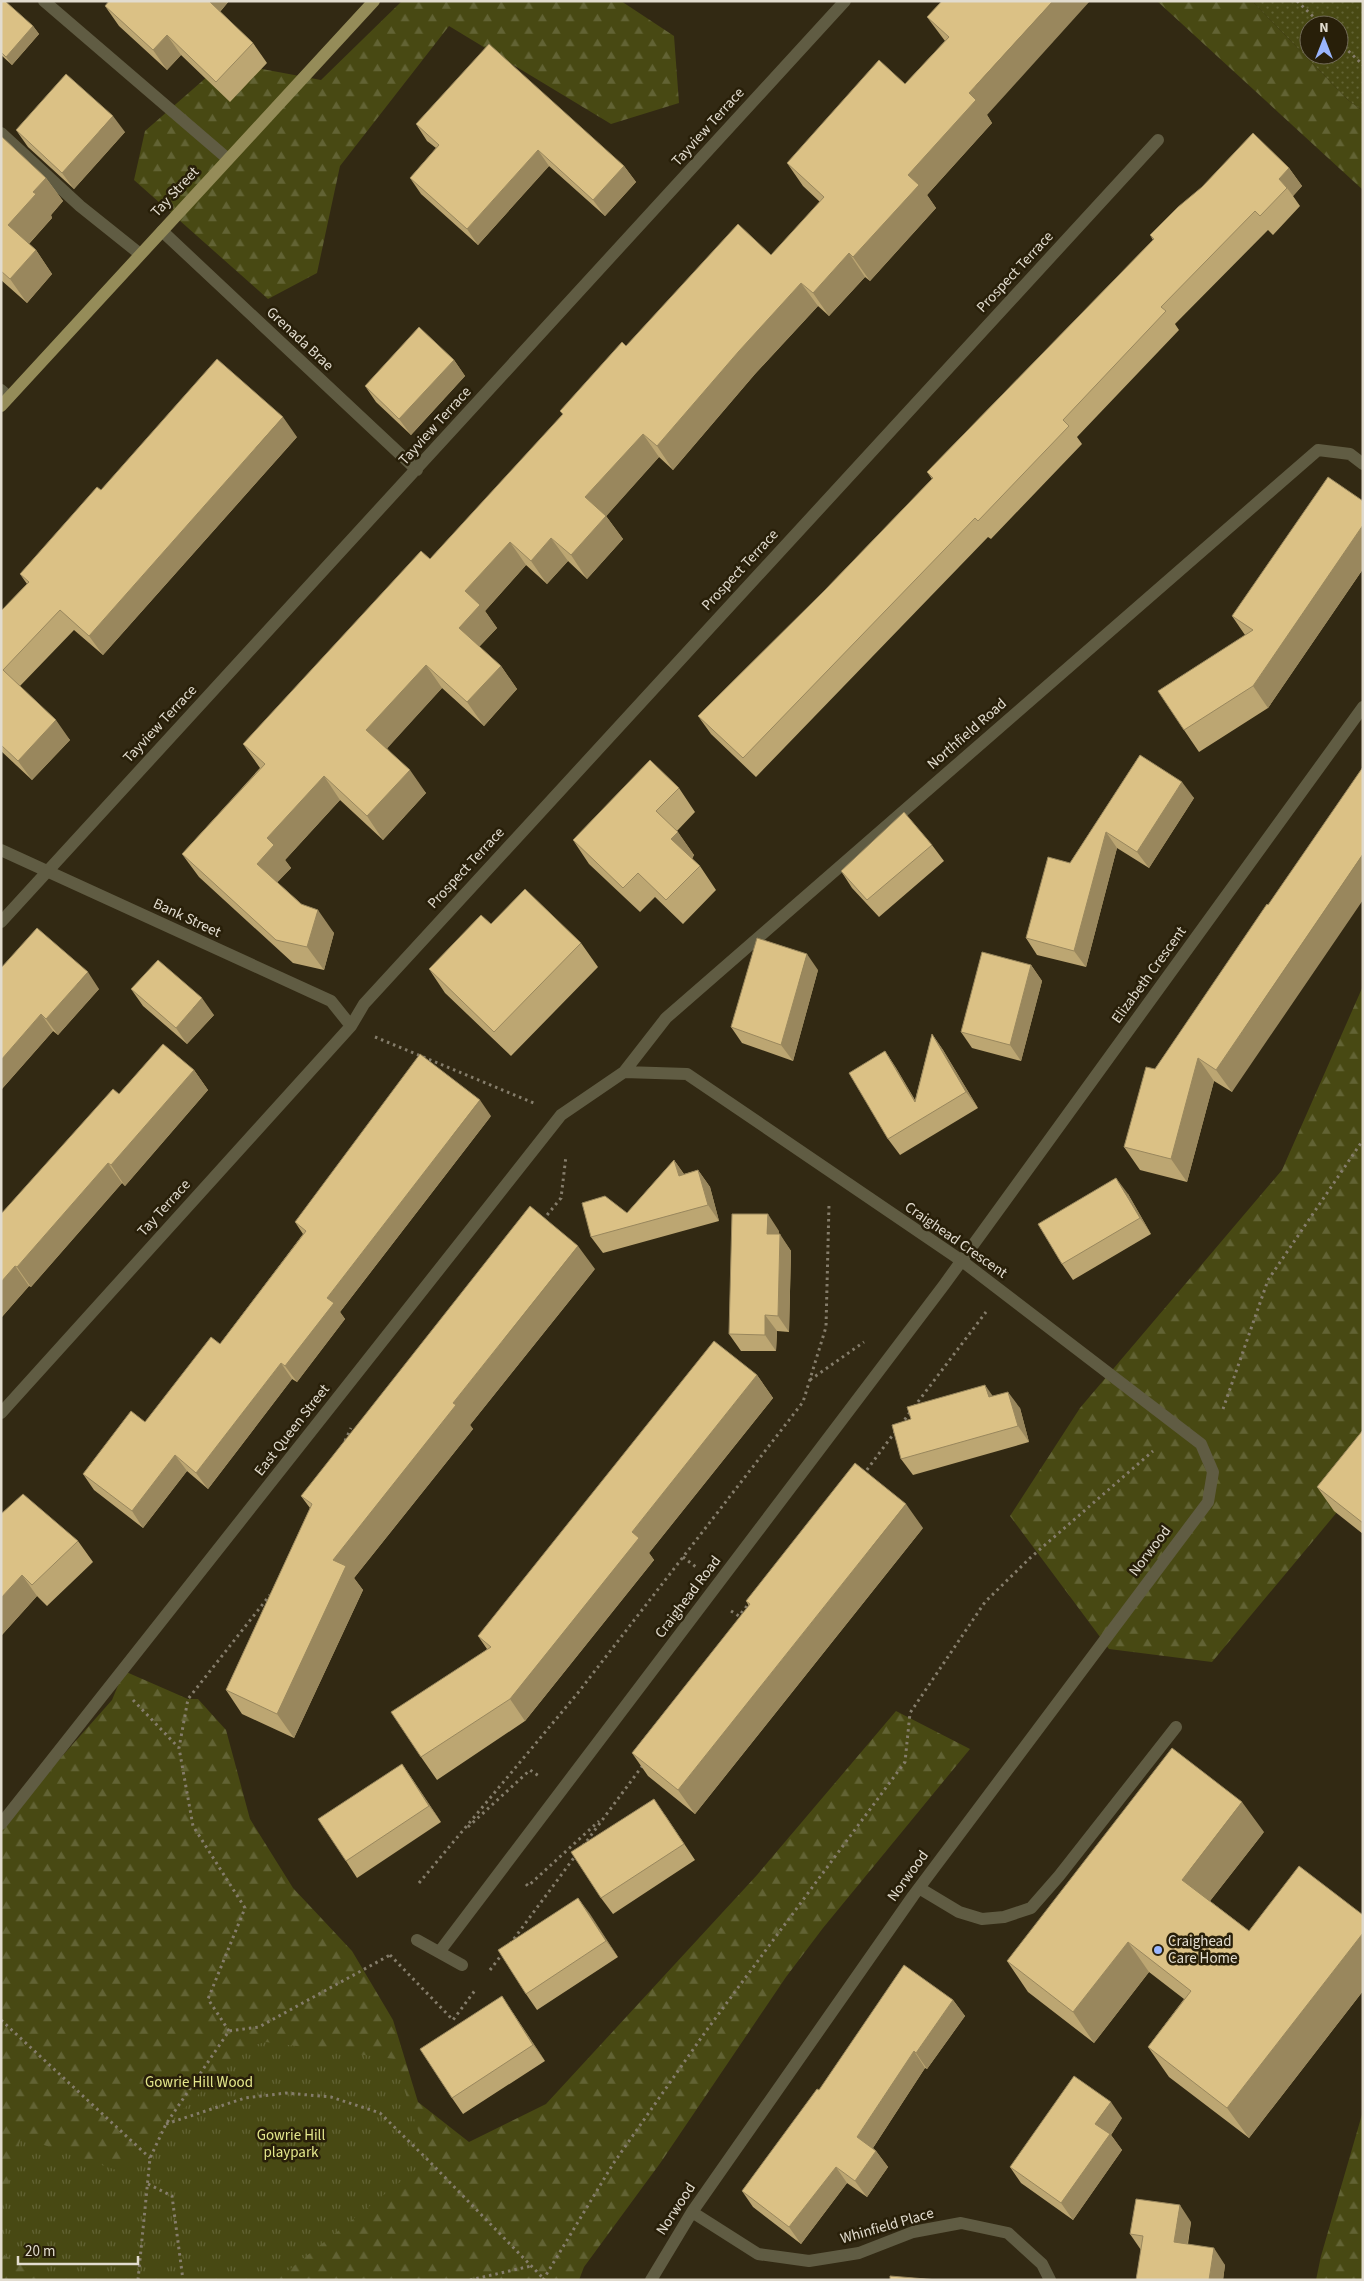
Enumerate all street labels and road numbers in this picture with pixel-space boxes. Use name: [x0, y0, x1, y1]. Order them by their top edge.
street label: Tayview Terrace: [667, 83, 749, 171]
street label: Tay Street: [146, 162, 204, 222]
street label: Prospect Terrace: [972, 227, 1058, 317]
street label: Grenada Brae: [262, 302, 338, 376]
street label: Tayview Terrace: [394, 382, 476, 470]
street label: Prospect Terrace: [697, 525, 783, 615]
street label: Tayview Terrace: [118, 680, 202, 768]
street label: Northfield Road: [923, 694, 1011, 774]
street label: Prospect Terrace: [423, 823, 509, 913]
street label: Bank Street: [150, 893, 224, 943]
street label: Elizabeth Crescent: [1107, 922, 1191, 1028]
street label: Tay Terrace: [133, 1175, 195, 1241]
street label: Craighead Crescent: [900, 1197, 1012, 1283]
street label: East Queen Street: [249, 1380, 335, 1480]
street label: Norwood: [1124, 1521, 1176, 1581]
street label: Craighead Road: [650, 1551, 726, 1643]
street label: Norwood: [882, 1846, 934, 1906]
street label: Norwood: [651, 2179, 701, 2239]
street label: Whinfield Place: [838, 2203, 936, 2249]

